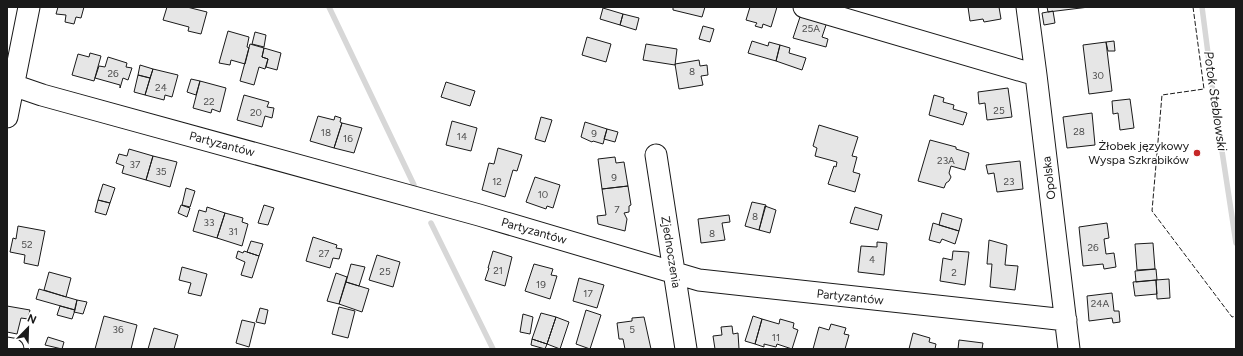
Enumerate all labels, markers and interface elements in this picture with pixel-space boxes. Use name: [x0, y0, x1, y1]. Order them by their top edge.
house number: 25A: [802, 22, 820, 35]
water label: Potok Steblowski: [1201, 50, 1230, 153]
house number: 8: [689, 65, 695, 78]
house number: 26: [107, 67, 119, 80]
house number: 30: [1092, 69, 1104, 82]
house number: 24: [155, 81, 167, 94]
house number: 22: [203, 95, 215, 108]
house number: 25: [993, 104, 1005, 117]
house number: 20: [250, 106, 262, 119]
house number: 28: [1073, 125, 1085, 138]
house number: 18: [321, 126, 331, 139]
house number: 9: [591, 127, 597, 140]
street label: Partyzantów: [188, 129, 257, 160]
house number: 14: [457, 130, 467, 143]
house number: 16: [343, 132, 353, 145]
place label: Żłobek językowy Wyspa Szkrabików: [1088, 139, 1190, 167]
marker: Żłobek językowy Wyspa Szkrabików: [1192, 148, 1202, 158]
house number: 23A: [937, 154, 955, 167]
street label: Opolska: [1039, 156, 1059, 200]
house number: 37: [130, 158, 141, 171]
house number: 35: [155, 165, 167, 178]
house number: 9: [611, 171, 617, 184]
house number: 12: [492, 175, 502, 188]
house number: 23: [1003, 175, 1015, 188]
house number: 10: [538, 188, 548, 201]
house number: 7: [614, 203, 620, 216]
house number: 8: [752, 210, 758, 223]
street label: Partyzantów: [500, 215, 569, 247]
street label: Zjednoczenia: [658, 215, 684, 289]
house number: 33: [204, 216, 214, 229]
house number: 31: [228, 225, 238, 238]
house number: 8: [709, 227, 715, 240]
house number: 52: [21, 238, 33, 251]
house number: 26: [1087, 241, 1099, 254]
house number: 27: [319, 247, 330, 260]
house number: 4: [869, 253, 875, 266]
house number: 21: [493, 264, 503, 277]
house number: 25: [379, 265, 391, 278]
house number: 2: [951, 266, 957, 279]
house number: 19: [536, 278, 546, 291]
house number: 17: [583, 287, 593, 300]
street label: Partyzantów: [816, 287, 885, 308]
house number: 24A: [1091, 297, 1110, 310]
north arrow: [8, 308, 48, 348]
text: N: [25, 312, 38, 327]
house number: 36: [112, 323, 124, 336]
house number: 5: [629, 323, 635, 336]
house number: 11: [772, 331, 780, 344]

